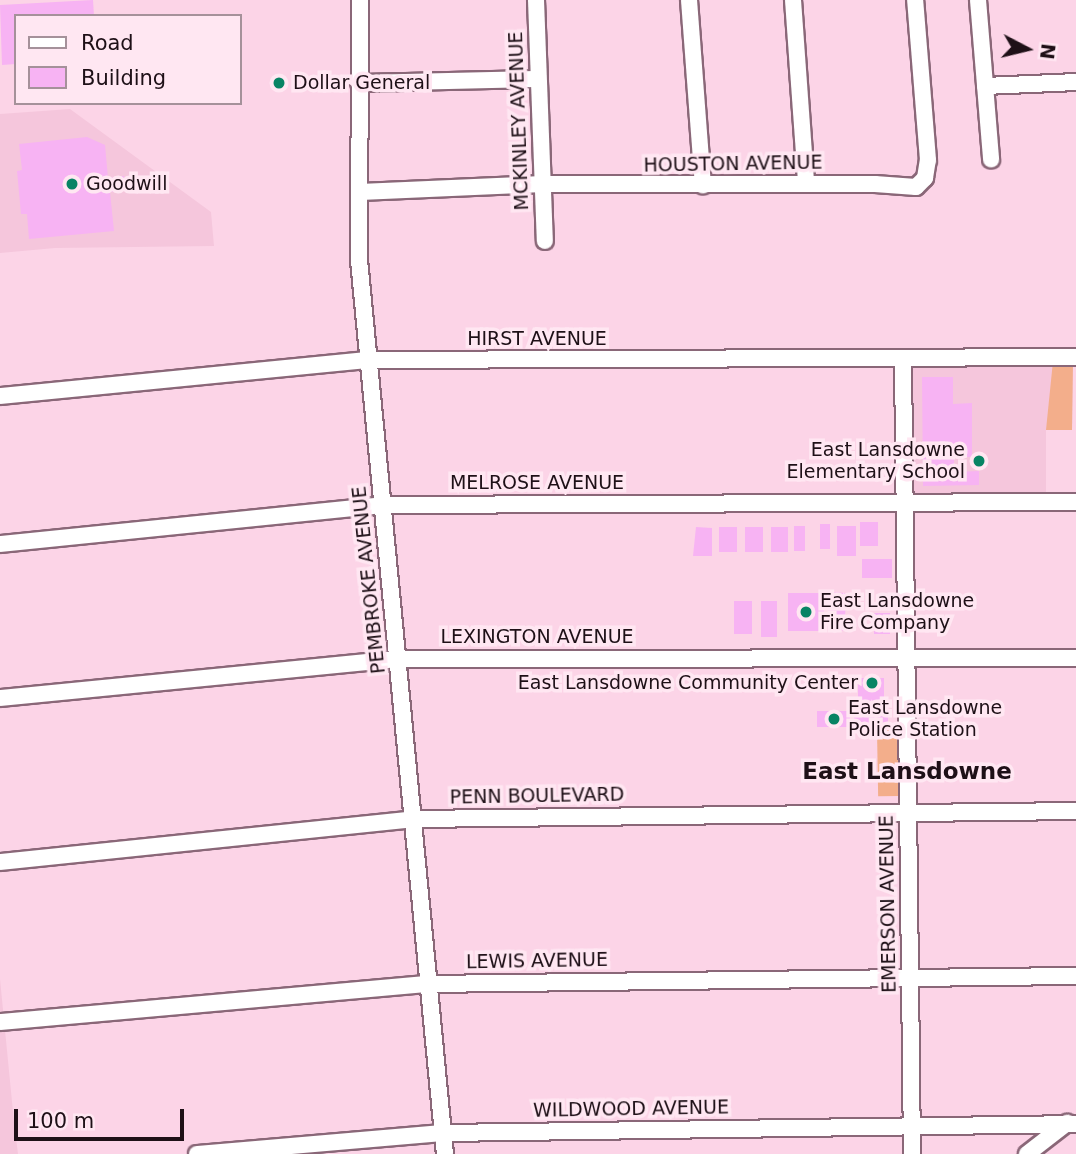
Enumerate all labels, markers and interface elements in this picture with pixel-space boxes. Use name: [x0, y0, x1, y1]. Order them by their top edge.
legend: [14, 14, 242, 105]
north arrow: [992, 14, 1062, 84]
text: Road: [81, 31, 134, 55]
street label: MCKINLEY AVENUE: [504, 31, 534, 211]
text: N: [1036, 42, 1060, 61]
text: Building: [81, 66, 166, 90]
place label: Dollar General: [293, 72, 430, 94]
marker: Dollar General: [271, 75, 287, 91]
street label: HOUSTON AVENUE: [643, 151, 823, 177]
place label: Goodwill: [86, 173, 167, 195]
marker: Goodwill: [64, 176, 80, 192]
street label: HIRST AVENUE: [467, 328, 607, 350]
place label: East Lansdowne Elementary School: [787, 439, 965, 483]
marker: East Lansdowne Elementary School: [971, 453, 987, 469]
street label: MELROSE AVENUE: [450, 472, 624, 494]
street label: PEMBROKE AVENUE: [348, 485, 390, 675]
place label: East Lansdowne Fire Company: [820, 590, 974, 634]
marker: East Lansdowne Fire Company: [798, 604, 814, 620]
street label: LEXINGTON AVENUE: [440, 626, 634, 648]
place label: East Lansdowne Community Center: [518, 672, 858, 694]
marker: East Lansdowne Community Center: [864, 675, 880, 691]
place label: East Lansdowne Police Station: [848, 697, 1002, 741]
marker: East Lansdowne Police Station: [826, 711, 842, 727]
district label: East Lansdowne: [802, 757, 1012, 785]
street label: PENN BOULEVARD: [449, 783, 625, 809]
street label: EMERSON AVENUE: [875, 815, 901, 993]
street label: LEWIS AVENUE: [466, 948, 608, 974]
scale bar: [18, 1094, 187, 1138]
street label: WILDWOOD AVENUE: [533, 1096, 729, 1122]
text: 100 m: [27, 1109, 94, 1133]

